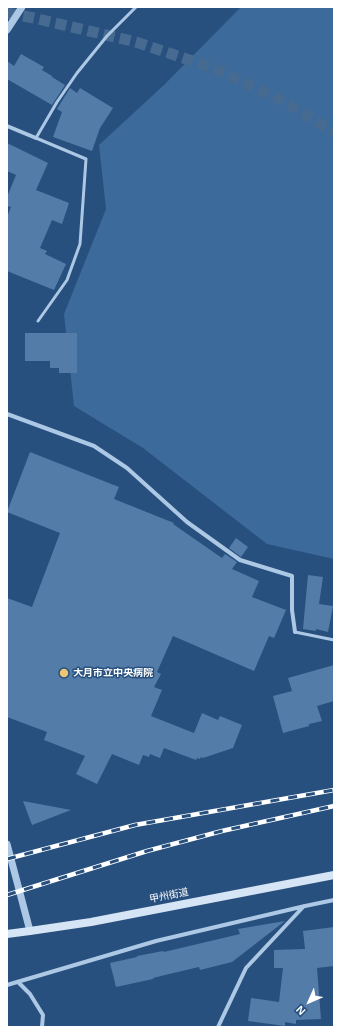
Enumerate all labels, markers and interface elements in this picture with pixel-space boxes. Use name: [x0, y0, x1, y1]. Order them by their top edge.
marker: 大月市立中央病院: [58, 667, 70, 679]
place label: 大月市立中央病院: [73, 667, 153, 679]
street label: 甲州街道: [148, 886, 190, 906]
north arrow: [289, 982, 329, 1022]
text: N: [293, 1003, 308, 1018]

